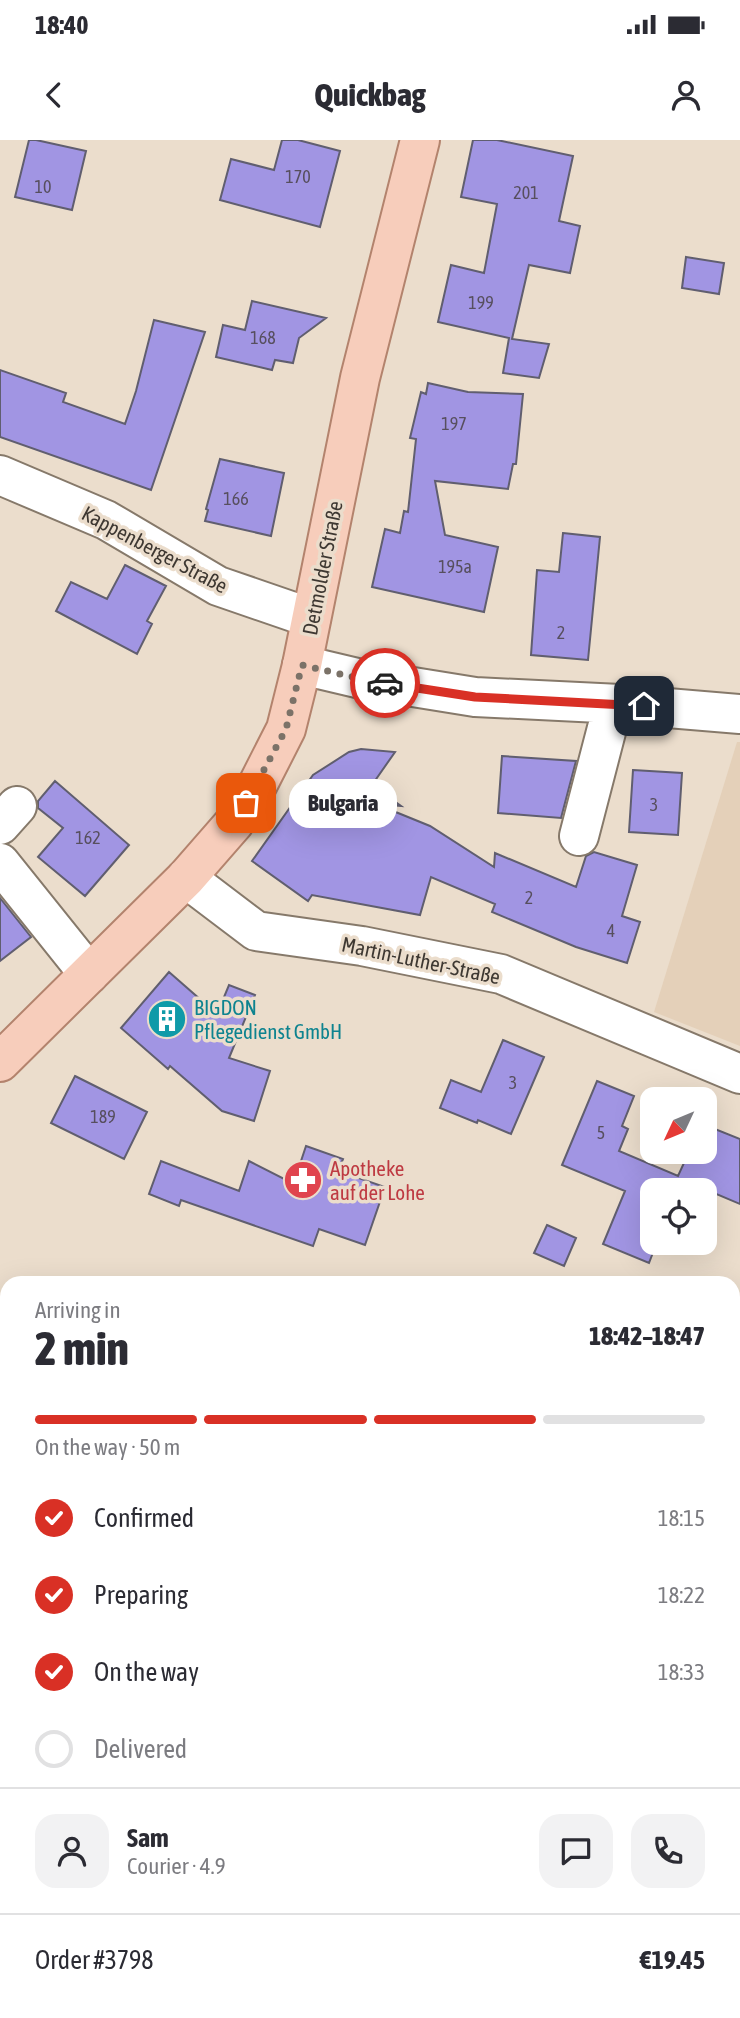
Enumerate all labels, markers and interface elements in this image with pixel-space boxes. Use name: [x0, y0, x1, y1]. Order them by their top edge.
text: 18:40: [35, 10, 89, 40]
icon: back: [35, 76, 73, 114]
text: Quickbag: [314, 76, 426, 113]
icon: person: [667, 76, 705, 114]
house number: 170: [285, 166, 311, 187]
house number: 10: [35, 176, 51, 197]
house number: 201: [513, 182, 539, 203]
house number: 199: [468, 292, 494, 313]
house number: 168: [250, 327, 276, 348]
house number: 197: [441, 413, 467, 434]
house number: 166: [223, 488, 249, 509]
street label: Detmolder Straße: [297, 499, 347, 637]
street label: Kappenberger Straße: [78, 501, 232, 597]
house number: 195a: [438, 556, 472, 577]
house number: 2: [557, 622, 565, 643]
courier: [350, 648, 420, 718]
icon: car: [366, 664, 404, 702]
pin: [614, 676, 674, 736]
icon: home: [625, 687, 663, 725]
pin: [216, 773, 276, 833]
callout: Bulgaria: [288, 778, 396, 828]
icon: bag: [227, 784, 265, 822]
text: Bulgaria: [308, 790, 378, 816]
house number: 3: [650, 794, 658, 815]
house number: 162: [75, 827, 101, 848]
house number: 2: [525, 887, 533, 908]
house number: 4: [607, 920, 615, 941]
street label: Martin-Luther-Straße: [340, 931, 502, 989]
place label: BIGDON Pflegedienst GmbH: [194, 995, 342, 1043]
building icon: BIGDON Pflegedienst GmbH: [146, 998, 188, 1040]
house number: 3: [509, 1072, 517, 1093]
north arrow: [640, 1087, 718, 1164]
map controls: [640, 1087, 717, 1255]
house number: 189: [90, 1106, 116, 1127]
house number: 5: [597, 1122, 605, 1143]
place label: Apotheke auf der Lohe: [330, 1156, 425, 1204]
pharmacy icon: Apotheke auf der Lohe: [282, 1159, 324, 1201]
button: locate: [640, 1178, 717, 1255]
text: Arriving in: [35, 1297, 121, 1323]
text: 18:42–18:47: [589, 1321, 705, 1351]
text: 2 min: [35, 1322, 129, 1375]
text: On the way · 50 m: [35, 1434, 180, 1460]
icon: check: [35, 1499, 73, 1537]
text: Confirmed: [94, 1503, 194, 1533]
text: 18:15: [658, 1505, 705, 1531]
icon: check: [35, 1576, 73, 1614]
text: Preparing: [94, 1580, 188, 1610]
text: 18:22: [658, 1582, 705, 1608]
icon: check: [35, 1653, 73, 1691]
text: On the way: [94, 1657, 199, 1687]
text: 18:33: [658, 1659, 705, 1685]
text: Delivered: [94, 1734, 187, 1764]
button: person: [35, 1814, 109, 1888]
button: chat: [539, 1814, 613, 1888]
button: phone: [631, 1814, 705, 1888]
text: Sam: [127, 1823, 169, 1853]
text: Courier · 4.9: [127, 1853, 226, 1879]
text: Order #3798: [35, 1945, 154, 1975]
text: €19.45: [640, 1945, 705, 1975]

